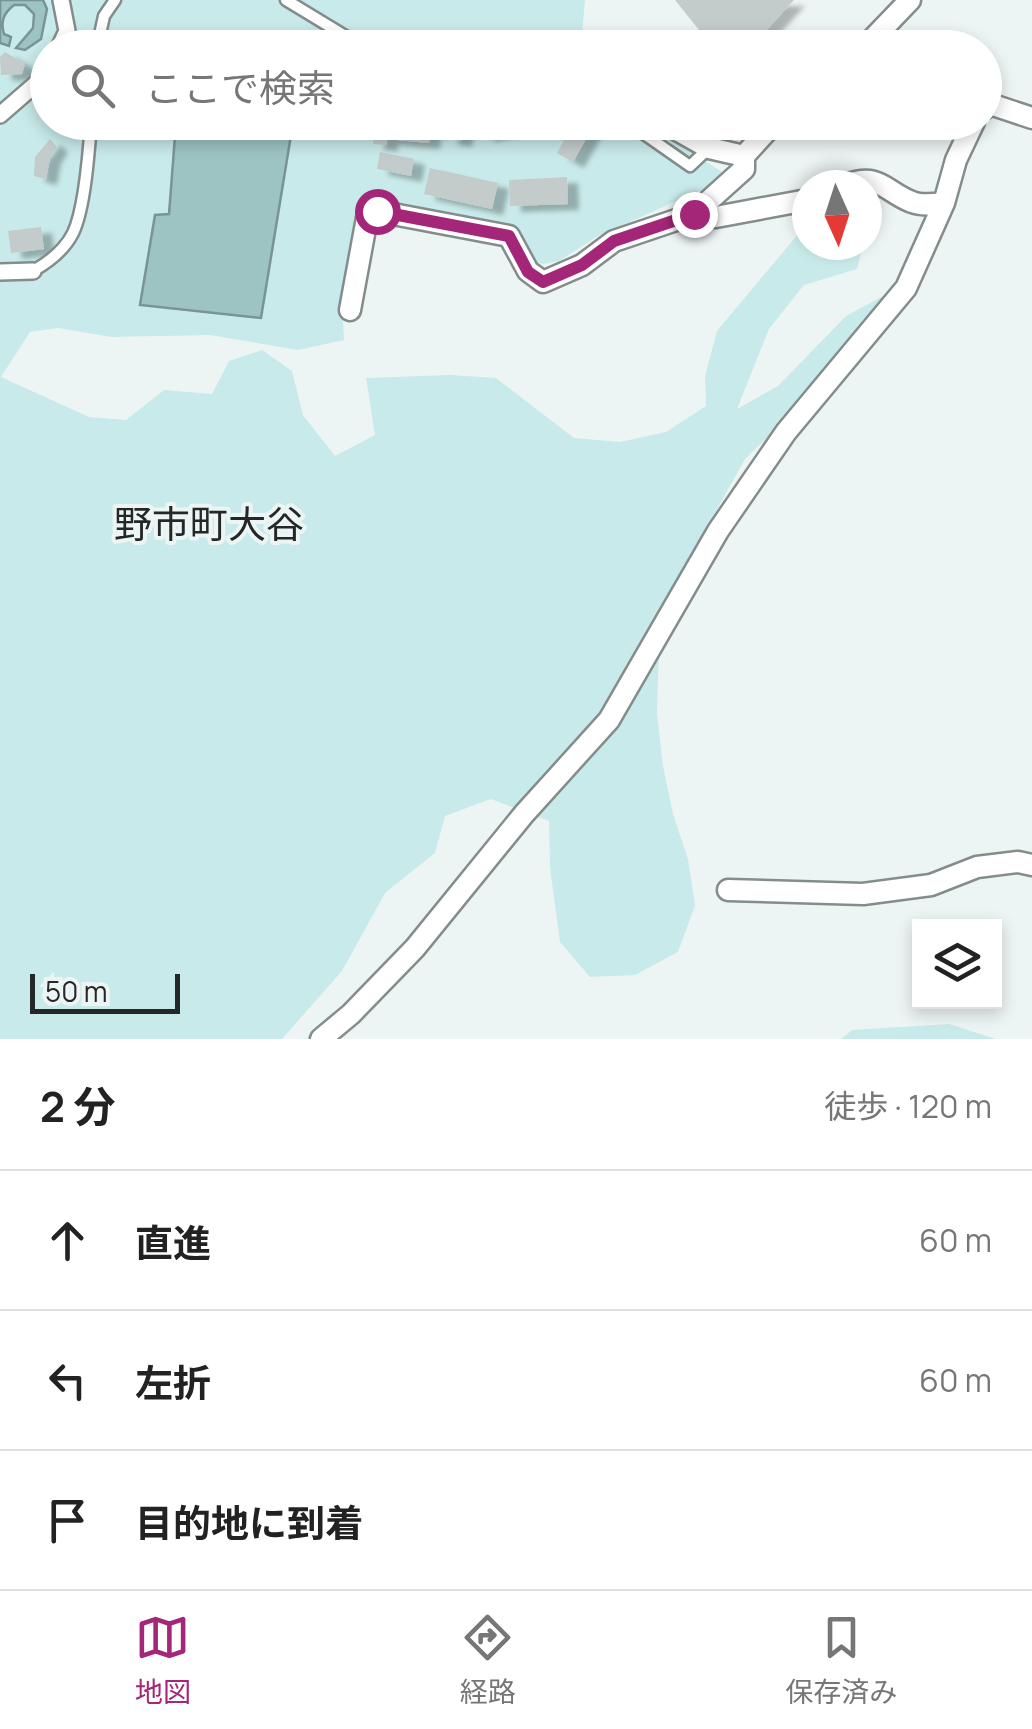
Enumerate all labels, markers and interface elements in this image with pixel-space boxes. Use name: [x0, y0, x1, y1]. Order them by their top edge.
search box: [30, 30, 1002, 140]
icon: search: [65, 58, 120, 113]
text: ここで検索: [145, 61, 335, 113]
north arrow: [792, 170, 882, 260]
route start: [355, 189, 401, 235]
route end: [672, 192, 718, 238]
district label: 野市町大谷: [114, 497, 304, 549]
map controls: [912, 919, 1002, 1009]
button: layers: [912, 919, 1002, 1009]
scale bar: [30, 969, 180, 1014]
text: 50 m: [45, 972, 108, 1010]
text: 2 分: [40, 1077, 115, 1135]
text: 徒歩 · 120 m: [824, 1084, 992, 1128]
icon: ahead: [40, 1213, 95, 1268]
text: 直進: [135, 1216, 211, 1268]
text: 60 m: [919, 1218, 992, 1262]
icon: left: [40, 1353, 95, 1408]
text: 左折: [135, 1356, 211, 1408]
text: 60 m: [919, 1358, 992, 1402]
icon: arrive: [40, 1493, 95, 1548]
text: 目的地に到着: [135, 1496, 363, 1548]
tab: 地図: [135, 1610, 191, 1710]
tab: 経路: [460, 1610, 516, 1710]
tab: 保存済み: [785, 1610, 897, 1710]

